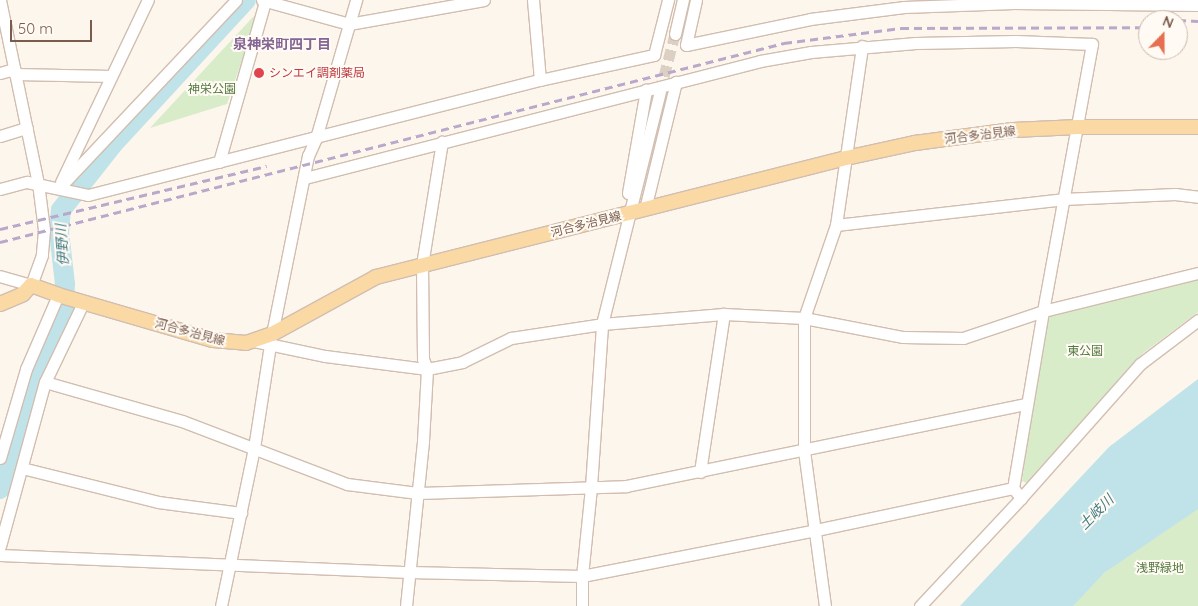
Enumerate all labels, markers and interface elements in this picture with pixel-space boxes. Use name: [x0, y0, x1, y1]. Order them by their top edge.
scale bar: [12, 10, 95, 42]
north arrow: [1138, 10, 1188, 60]
text: N: [1160, 12, 1176, 32]
text: 50 m: [18, 19, 53, 38]
district label: 泉神栄町四丁目: [233, 36, 331, 52]
place label: シンエイ調剤薬局: [269, 66, 365, 80]
marker: シンエイ調剤薬局: [253, 67, 265, 79]
park label: 神栄公園: [188, 82, 236, 96]
street label: 河合多治見線: [943, 123, 1017, 147]
street label: 河合多治見線: [549, 208, 623, 240]
water label: 伊野川: [52, 223, 72, 267]
street label: 河合多治見線: [153, 316, 227, 348]
park label: 東公園: [1067, 344, 1103, 358]
water label: 土岐川: [1075, 491, 1117, 533]
park label: 浅野緑地: [1136, 561, 1184, 575]

